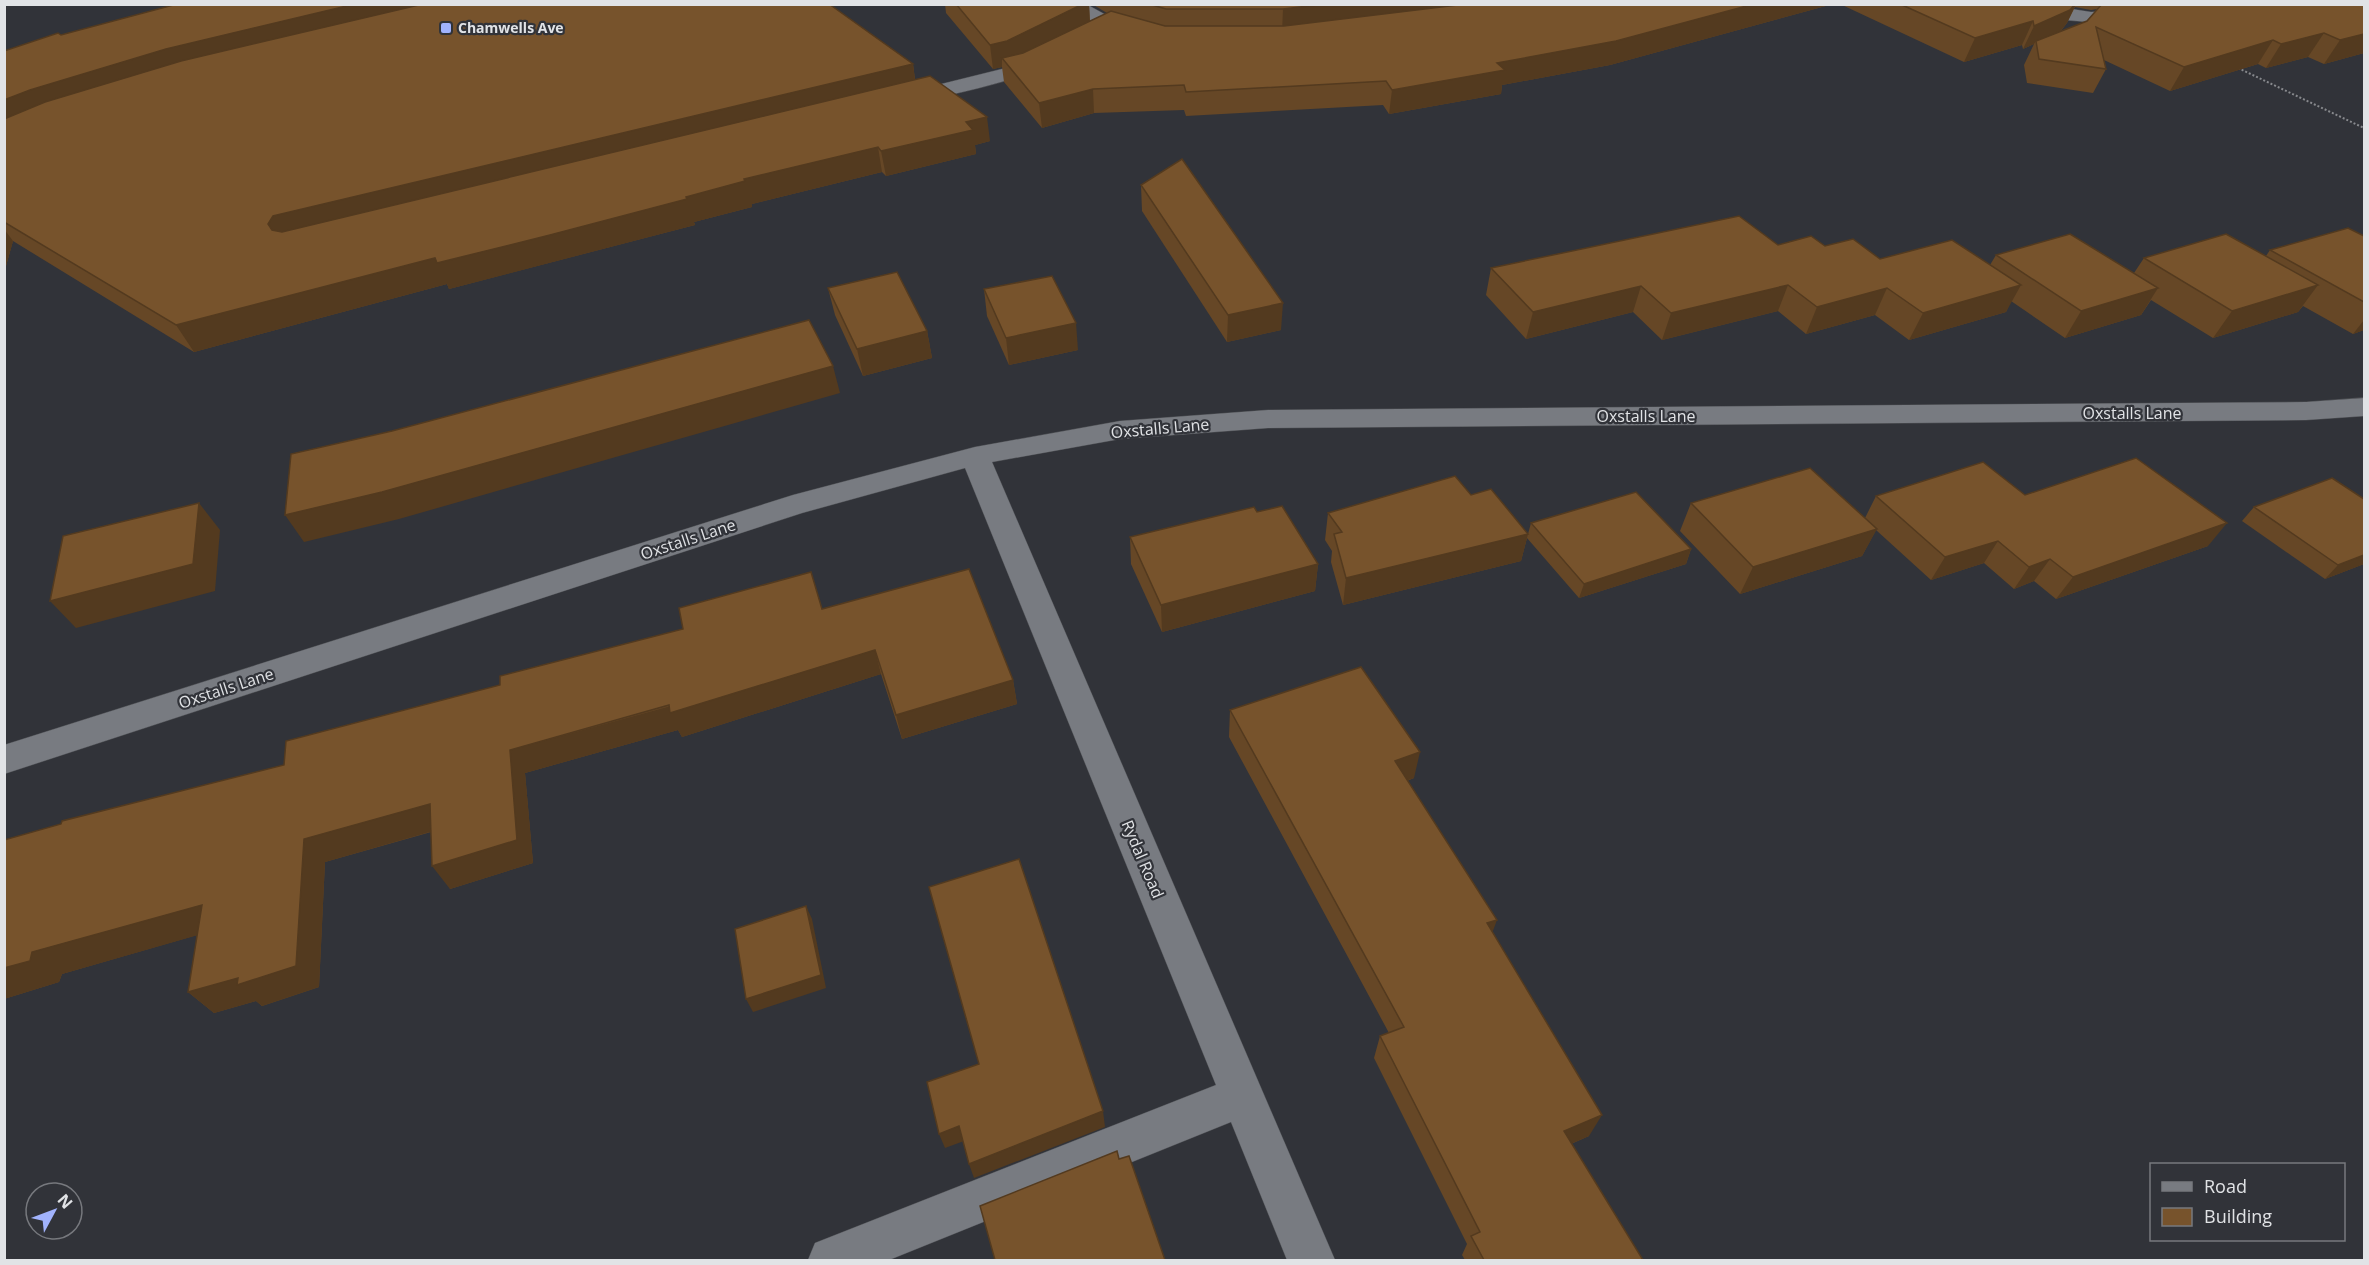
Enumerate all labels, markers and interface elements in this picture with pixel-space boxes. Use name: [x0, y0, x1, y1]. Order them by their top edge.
place label: Chamwells Ave: [458, 18, 564, 37]
marker: Chamwells Ave: [439, 21, 453, 35]
street label: Oxstalls Lane: [2083, 402, 2181, 424]
street label: Oxstalls Lane: [1597, 405, 1695, 427]
street label: Oxstalls Lane: [1110, 413, 1210, 443]
street label: Oxstalls Lane: [638, 513, 738, 565]
street label: Oxstalls Lane: [176, 662, 276, 714]
street label: Rydal Road: [1117, 817, 1169, 901]
legend: [2150, 1163, 2345, 1241]
text: Road: [2204, 1174, 2247, 1198]
north arrow: [24, 1181, 84, 1241]
text: N: [53, 1189, 78, 1213]
text: Building: [2204, 1204, 2272, 1228]

